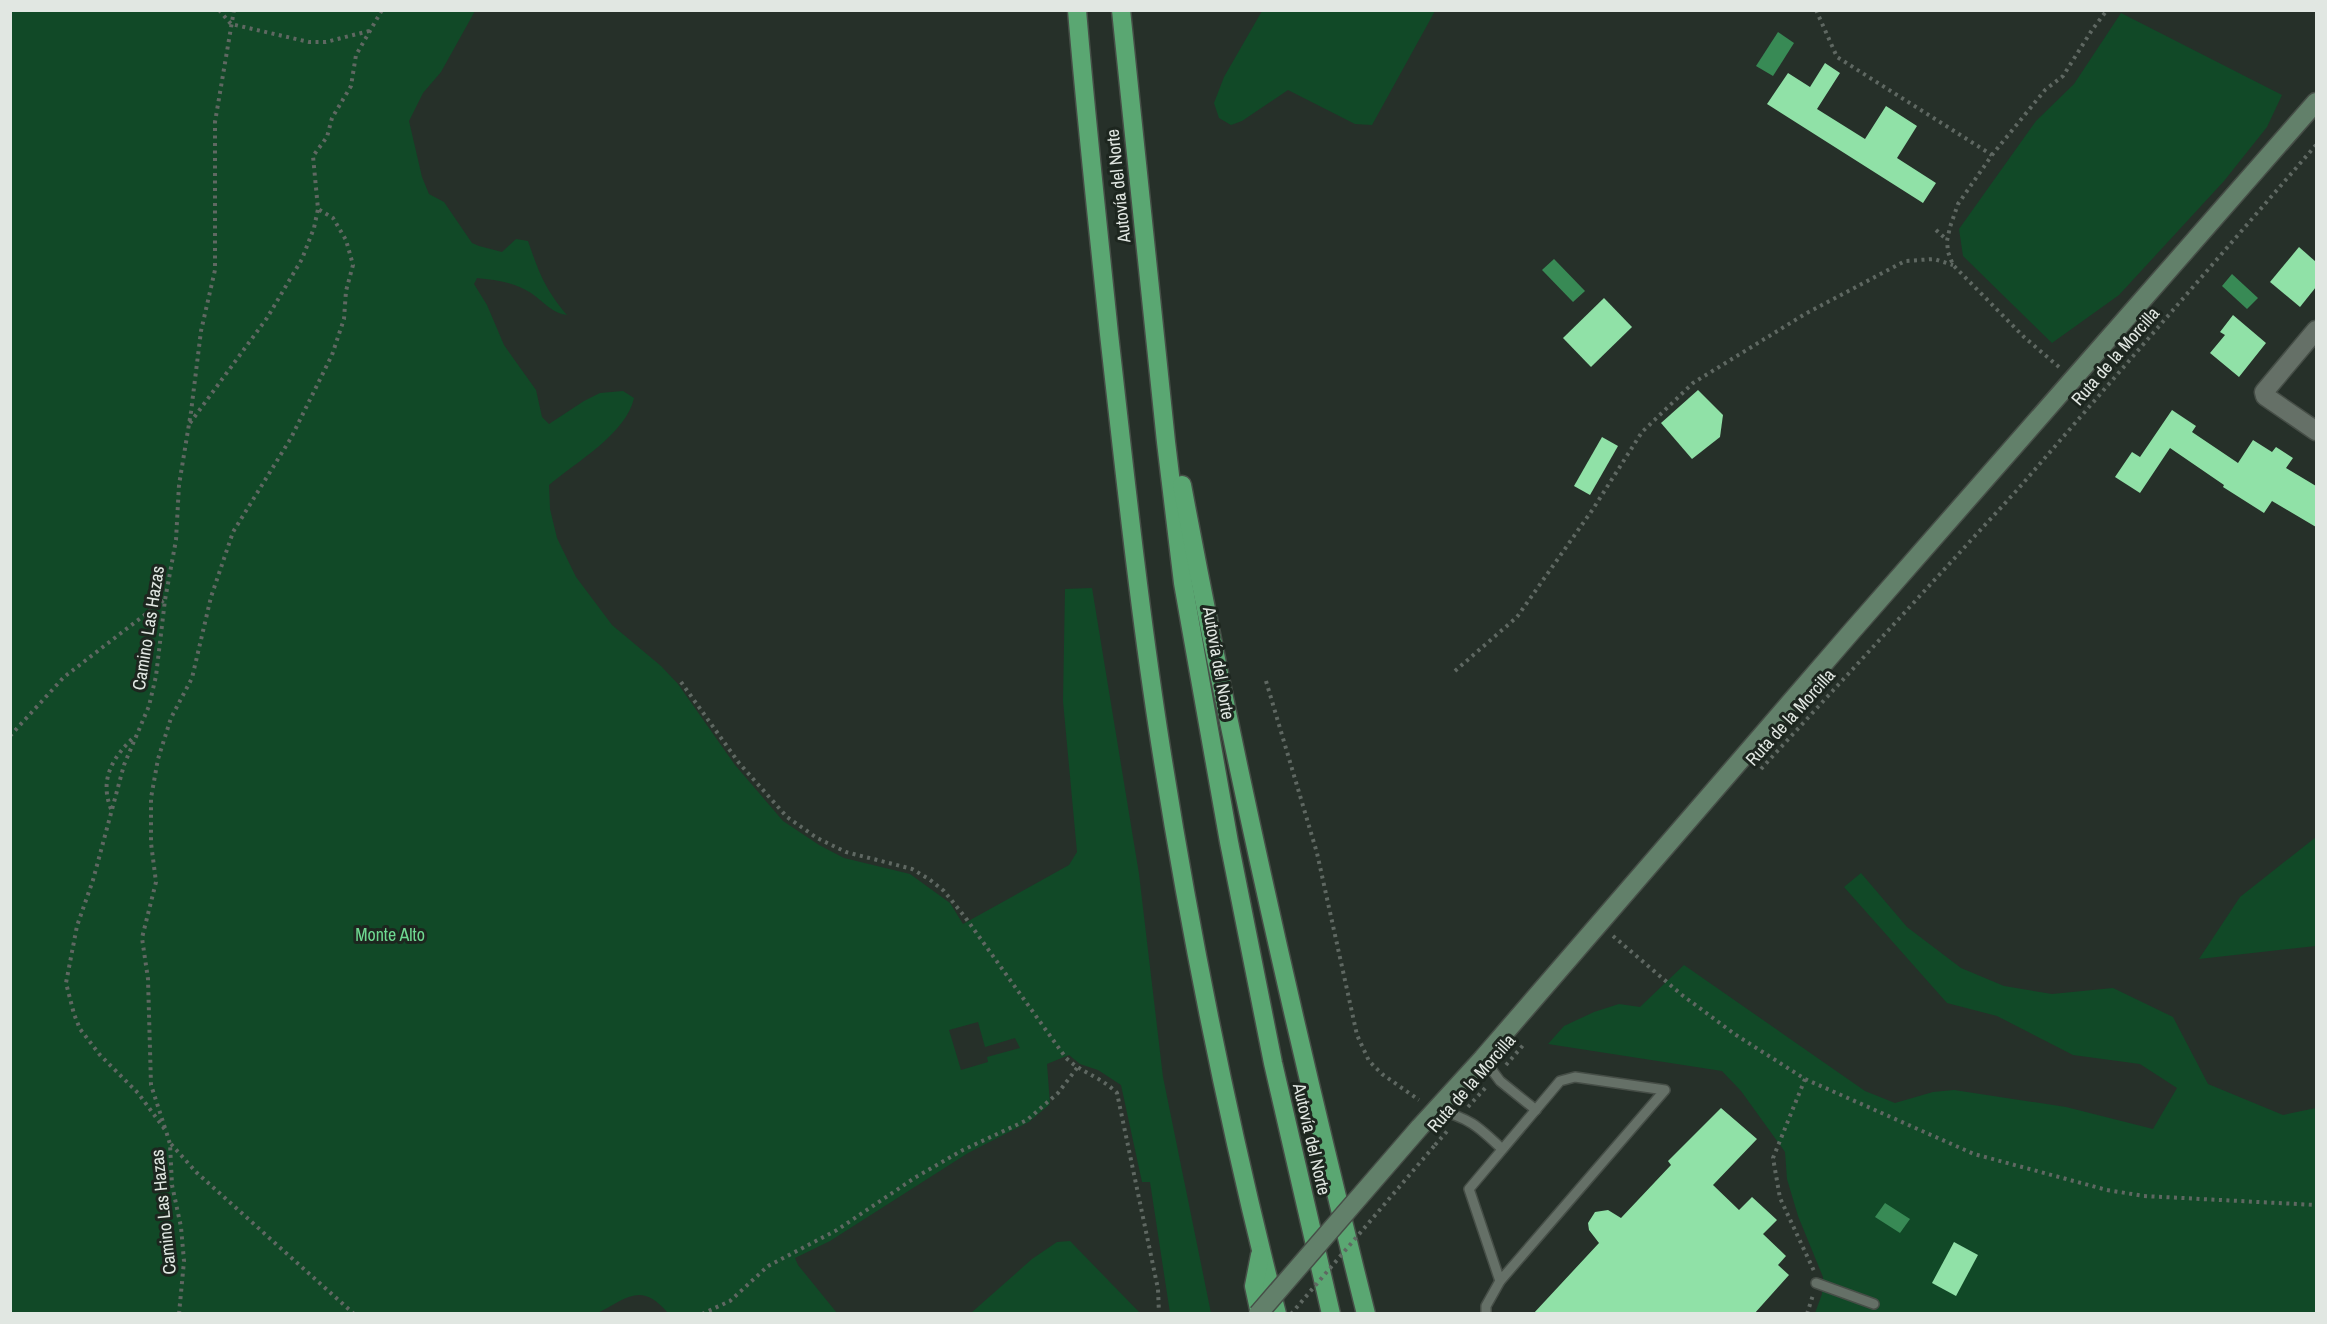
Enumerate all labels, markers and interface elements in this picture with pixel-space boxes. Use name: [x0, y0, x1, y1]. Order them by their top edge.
street label: Autovía del Norte: [1100, 128, 1136, 245]
street label: Ruta de la Morcilla: [2065, 301, 2165, 411]
street label: Camino Las Hazas: [126, 564, 170, 692]
street label: Autovía del Norte: [1197, 604, 1241, 721]
street label: Ruta de la Morcilla: [1740, 663, 1840, 771]
park label: Monte Alto: [355, 922, 425, 947]
street label: Ruta de la Morcilla: [1421, 1028, 1521, 1138]
street label: Autovía del Norte: [1287, 1080, 1337, 1197]
street label: Camino Las Hazas: [144, 1148, 182, 1276]

